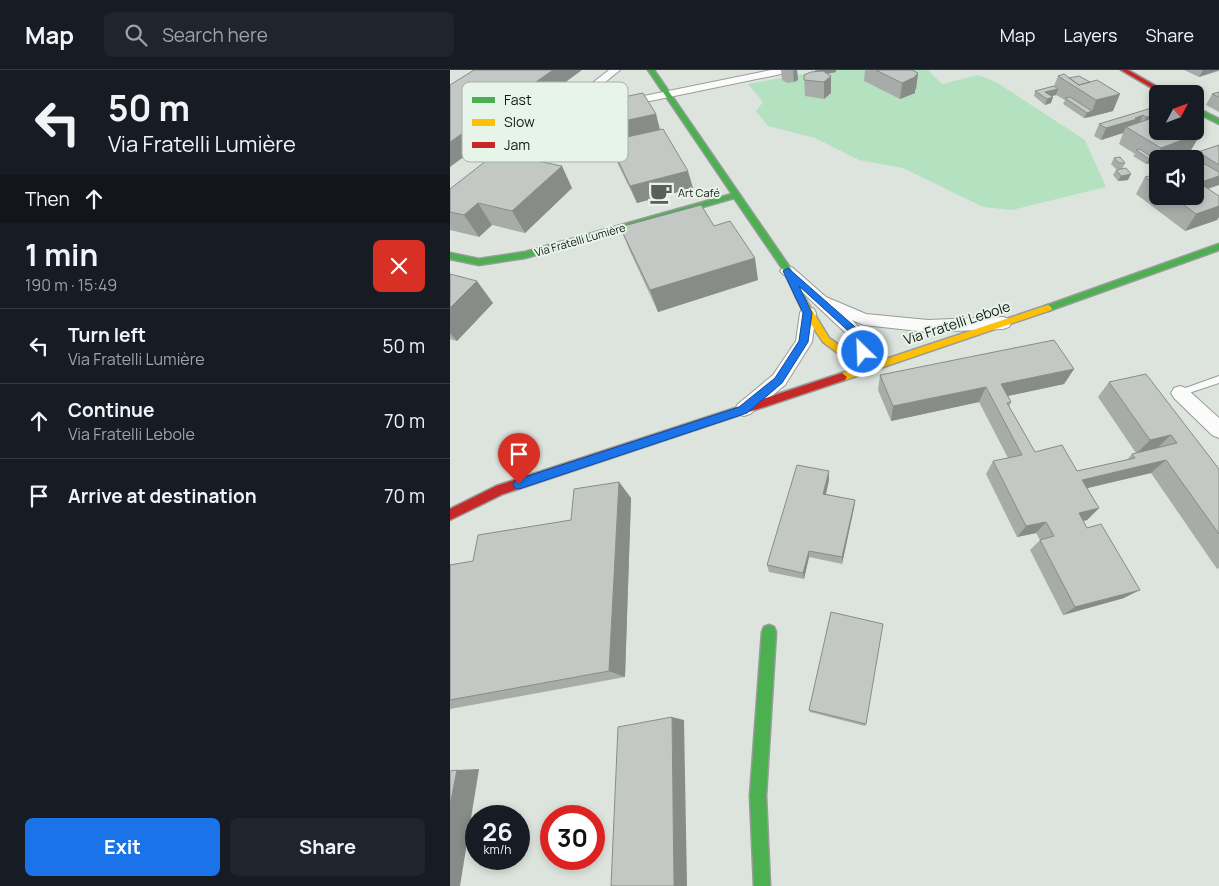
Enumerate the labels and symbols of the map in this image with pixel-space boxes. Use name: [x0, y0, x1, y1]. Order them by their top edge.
legend: [462, 82, 628, 162]
north arrow: [1149, 85, 1204, 140]
text: Fast: [504, 90, 532, 109]
text: Slow: [504, 112, 535, 131]
text: Jam: [504, 135, 530, 154]
cafe icon: Art Café: [648, 180, 674, 206]
place label: Art Café: [678, 185, 720, 200]
street label: Via Fratelli Lumière: [533, 219, 628, 260]
street label: Via Fratelli Lebole: [901, 296, 1013, 349]
position arrow: [836, 325, 888, 377]
pin: [498, 433, 540, 484]
speed limit sign: 30: [540, 805, 605, 870]

